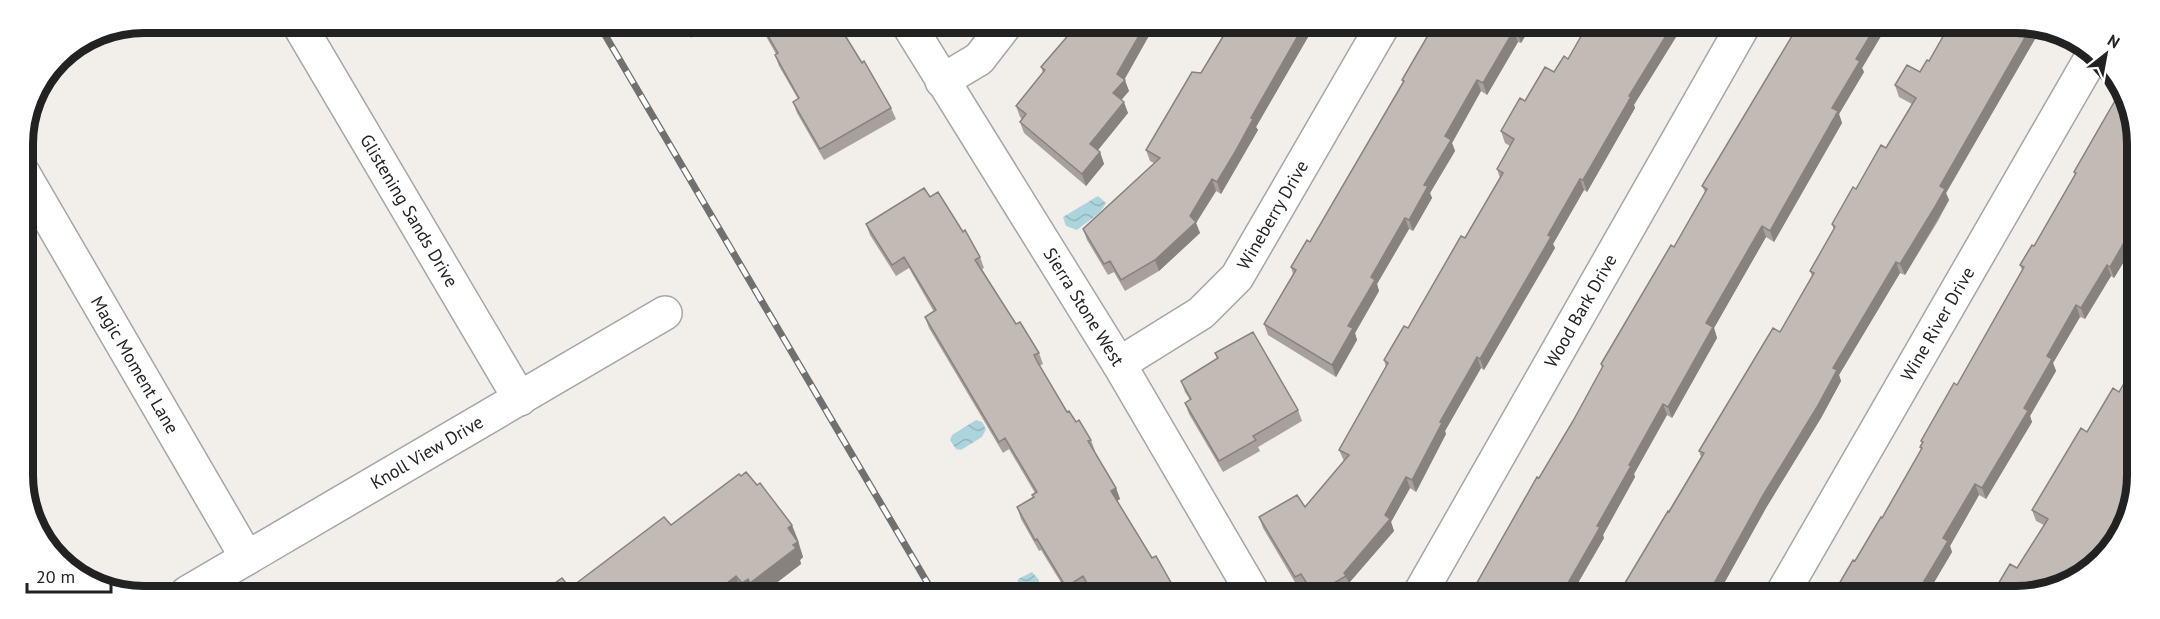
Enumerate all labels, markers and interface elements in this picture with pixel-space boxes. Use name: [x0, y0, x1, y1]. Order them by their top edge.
north arrow: [2076, 24, 2136, 84]
text: N: [2104, 30, 2123, 52]
street label: Glistening Sands Drive: [355, 130, 463, 291]
street label: Wineberry Drive: [1232, 156, 1313, 274]
street label: Sierra Stone West: [1039, 243, 1129, 370]
street label: Wood Bark Drive: [1539, 250, 1622, 371]
street label: Wine River Drive: [1895, 262, 1979, 385]
street label: Magic Moment Lane: [86, 292, 184, 438]
street label: Knoll View Drive: [366, 410, 487, 494]
scale bar: [27, 556, 111, 594]
text: 20 m: [36, 565, 75, 588]

